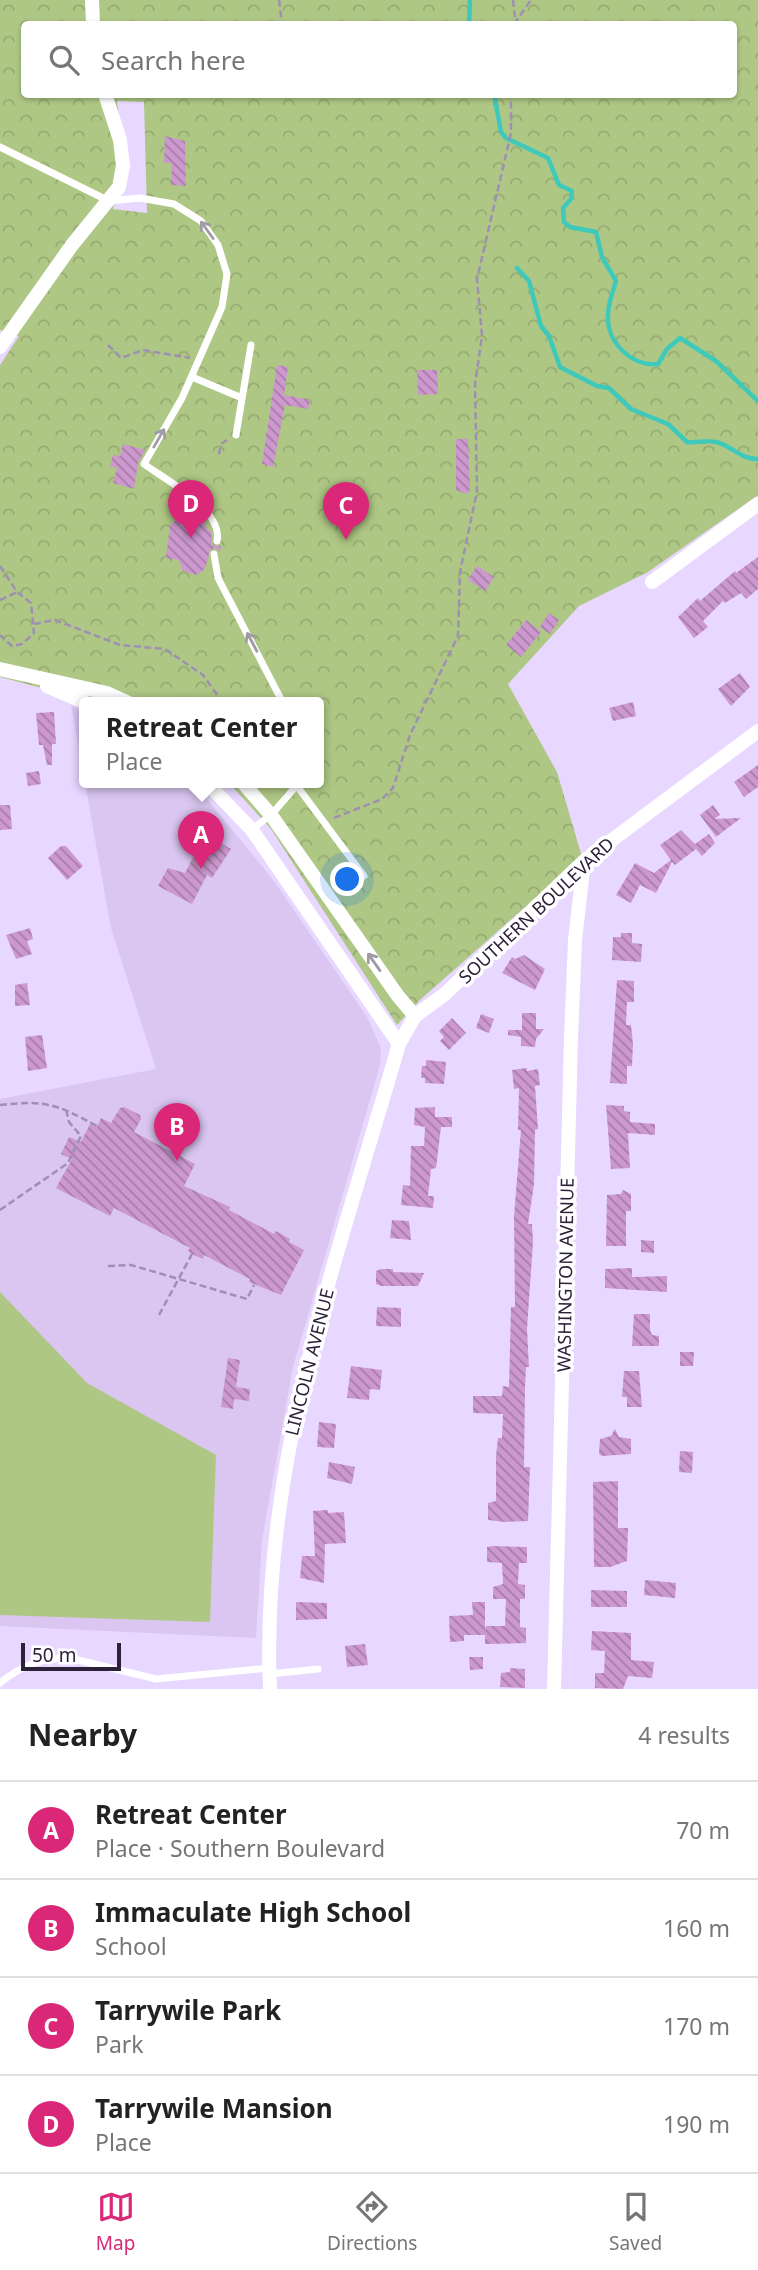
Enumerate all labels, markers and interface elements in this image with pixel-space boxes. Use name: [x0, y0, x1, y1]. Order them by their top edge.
search box: [21, 21, 737, 98]
icon: search: [45, 41, 83, 79]
text: Search here: [101, 42, 246, 78]
one-way arrow: [200, 221, 214, 240]
one-way arrow: [153, 428, 167, 448]
pin: D: [168, 480, 214, 538]
pin: C: [323, 482, 369, 540]
one-way arrow: [244, 632, 258, 653]
popup: [79, 697, 324, 788]
text: Retreat Center: [106, 709, 297, 745]
text: Place: [106, 745, 162, 777]
pin: A: [178, 811, 224, 869]
street label: SOUTHERN BOULEVARD: [453, 832, 619, 988]
your location: [330, 862, 364, 896]
one-way arrow: [367, 953, 381, 972]
pin: B: [154, 1103, 200, 1161]
street label: WASHINGTON AVENUE: [551, 1178, 579, 1372]
street label: LINCOLN AVENUE: [279, 1286, 339, 1438]
scale bar: [21, 1640, 121, 1672]
text: 50 m: [32, 1642, 76, 1668]
text: Nearby: [28, 1714, 137, 1755]
text: 4 results: [638, 1719, 730, 1751]
text: Retreat Center: [95, 1796, 287, 1832]
text: A: [43, 1814, 59, 1846]
text: 70 m: [676, 1814, 730, 1846]
text: Place · Southern Boulevard: [95, 1832, 385, 1864]
text: Immaculate High School: [95, 1894, 411, 1930]
text: B: [43, 1912, 59, 1944]
text: 160 m: [663, 1912, 730, 1944]
text: School: [95, 1930, 167, 1962]
text: Tarrywile Park: [95, 1992, 281, 2028]
text: C: [44, 2010, 58, 2042]
text: 170 m: [663, 2010, 730, 2042]
text: Park: [95, 2028, 144, 2060]
text: Tarrywile Mansion: [95, 2090, 333, 2126]
text: D: [43, 2108, 59, 2140]
text: 190 m: [663, 2108, 730, 2140]
text: Place: [95, 2126, 152, 2158]
tab: Map: [96, 2188, 135, 2256]
tab: Directions: [327, 2188, 417, 2256]
tab: Saved: [609, 2188, 662, 2256]

